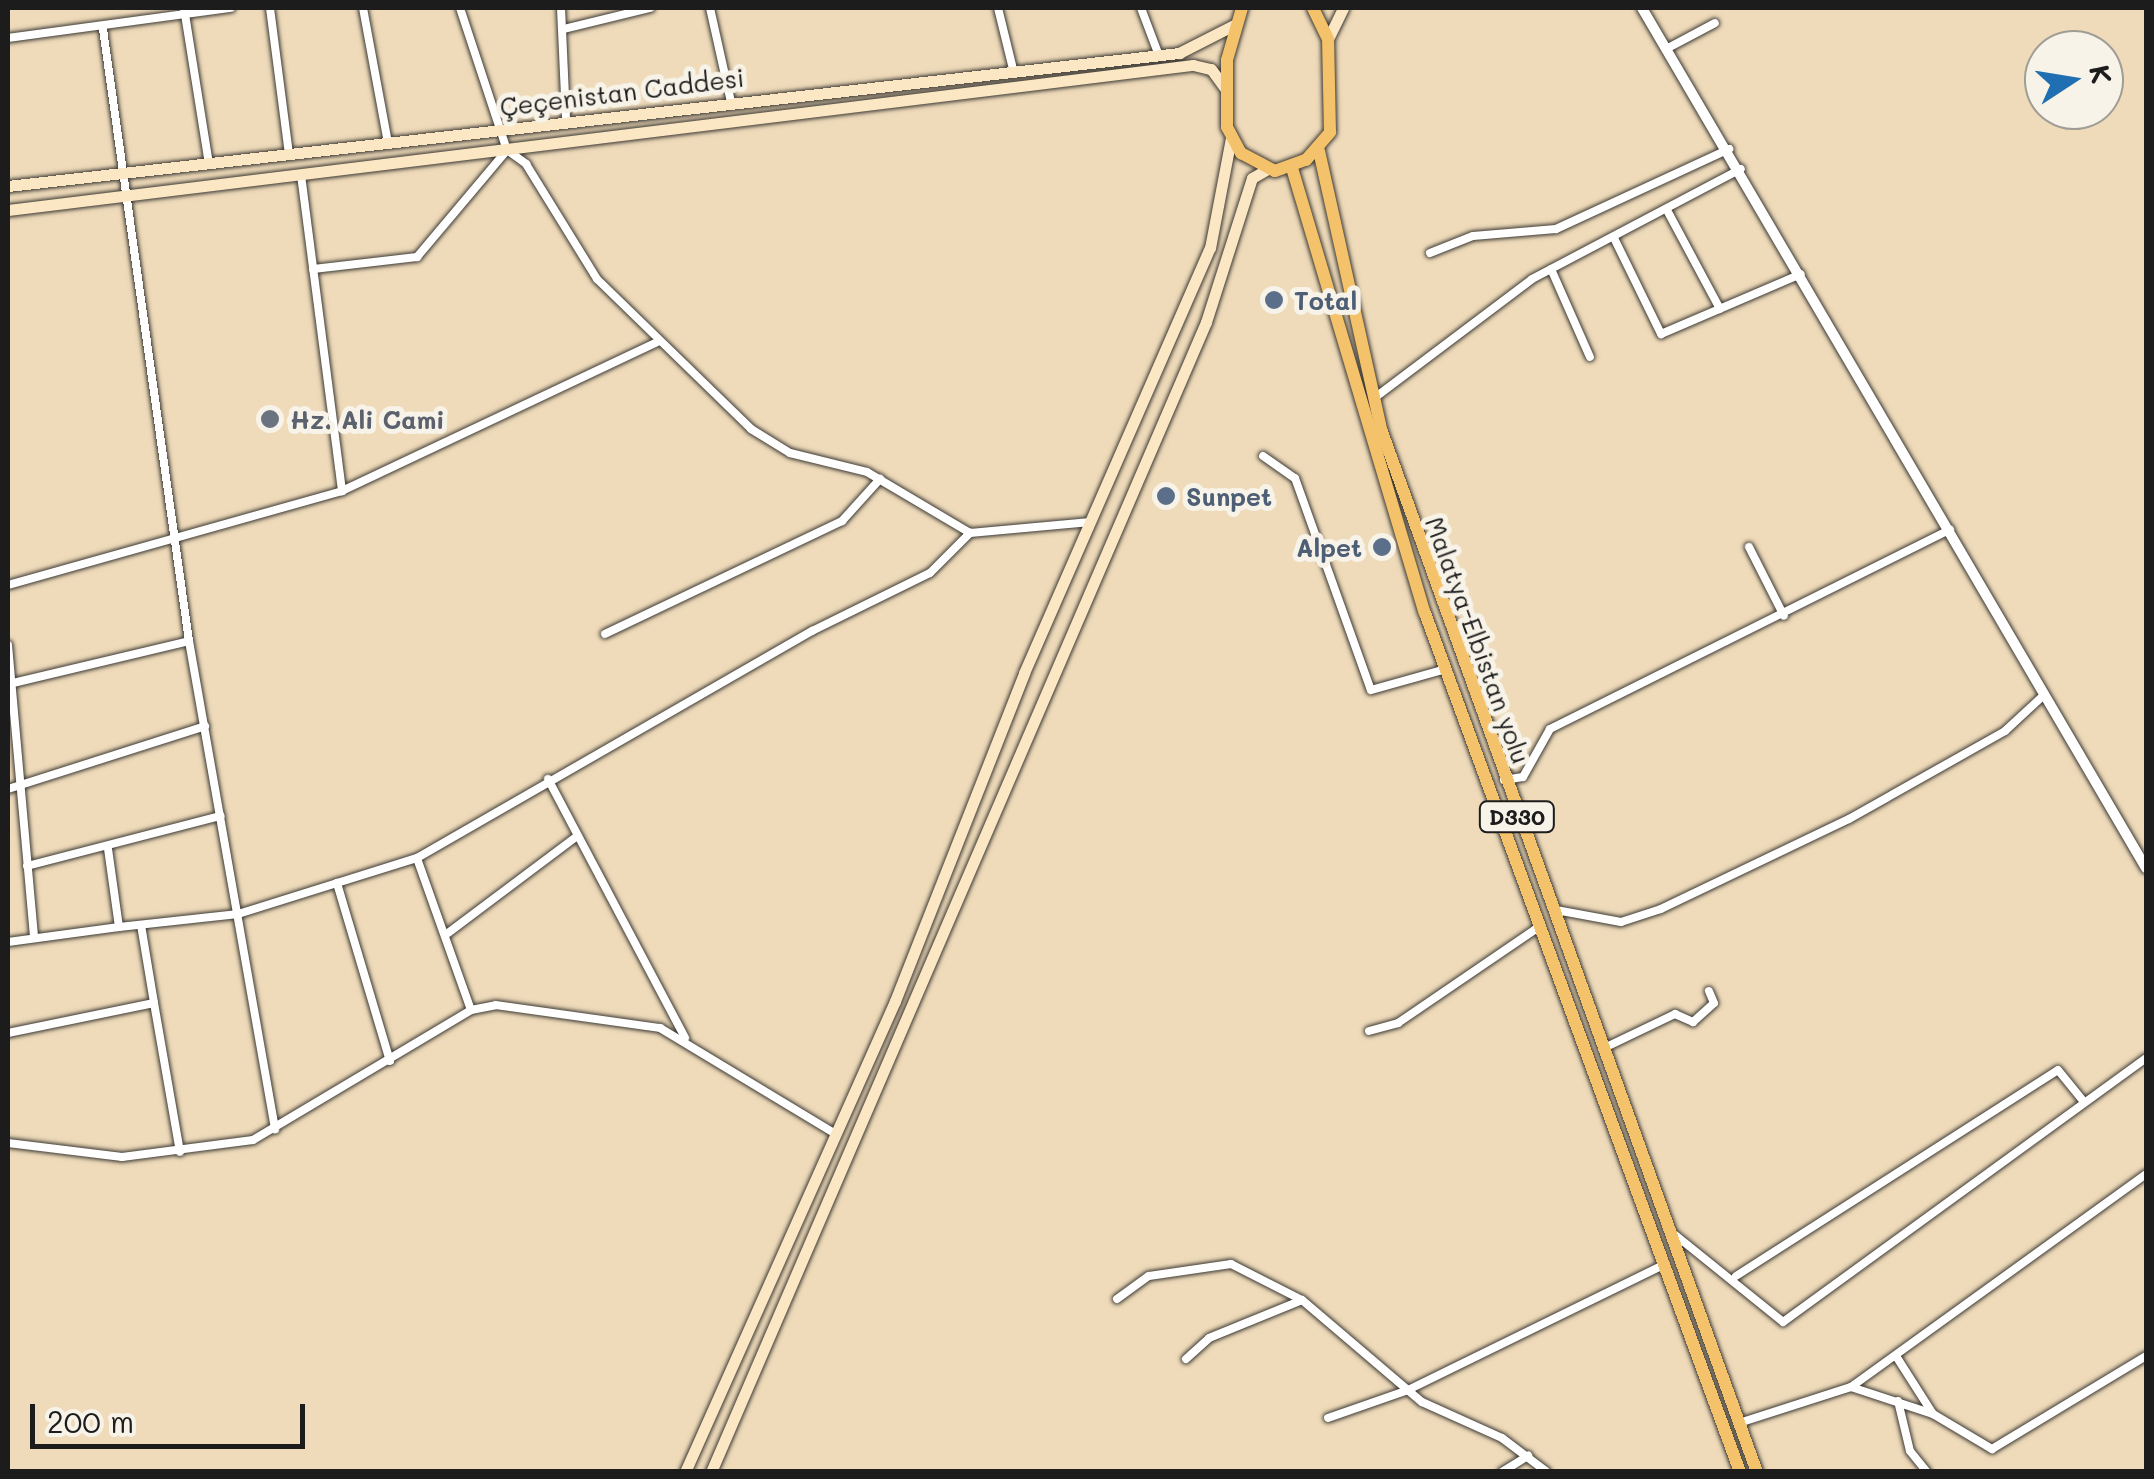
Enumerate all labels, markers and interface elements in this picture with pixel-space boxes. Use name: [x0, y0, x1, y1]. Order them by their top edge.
north arrow: [2024, 30, 2124, 130]
text: K: [2082, 61, 2121, 87]
street label: Çeçenistan Caddesi: [498, 62, 746, 122]
place label: Total: [1294, 285, 1357, 315]
marker: Total: [1263, 289, 1285, 311]
place label: Hz. Ali Cami: [290, 404, 445, 434]
marker: Hz. Ali Cami: [259, 408, 281, 430]
place label: Sunpet: [1186, 481, 1272, 511]
marker: Sunpet: [1155, 485, 1177, 507]
street label: Malatya-Elbistan yolu: [1419, 513, 1537, 767]
place label: Alpet: [1296, 532, 1362, 562]
marker: Alpet: [1371, 536, 1393, 558]
road number: D330: [1477, 800, 1557, 834]
scale bar: [35, 1384, 310, 1446]
text: 200 m: [47, 1401, 134, 1441]

